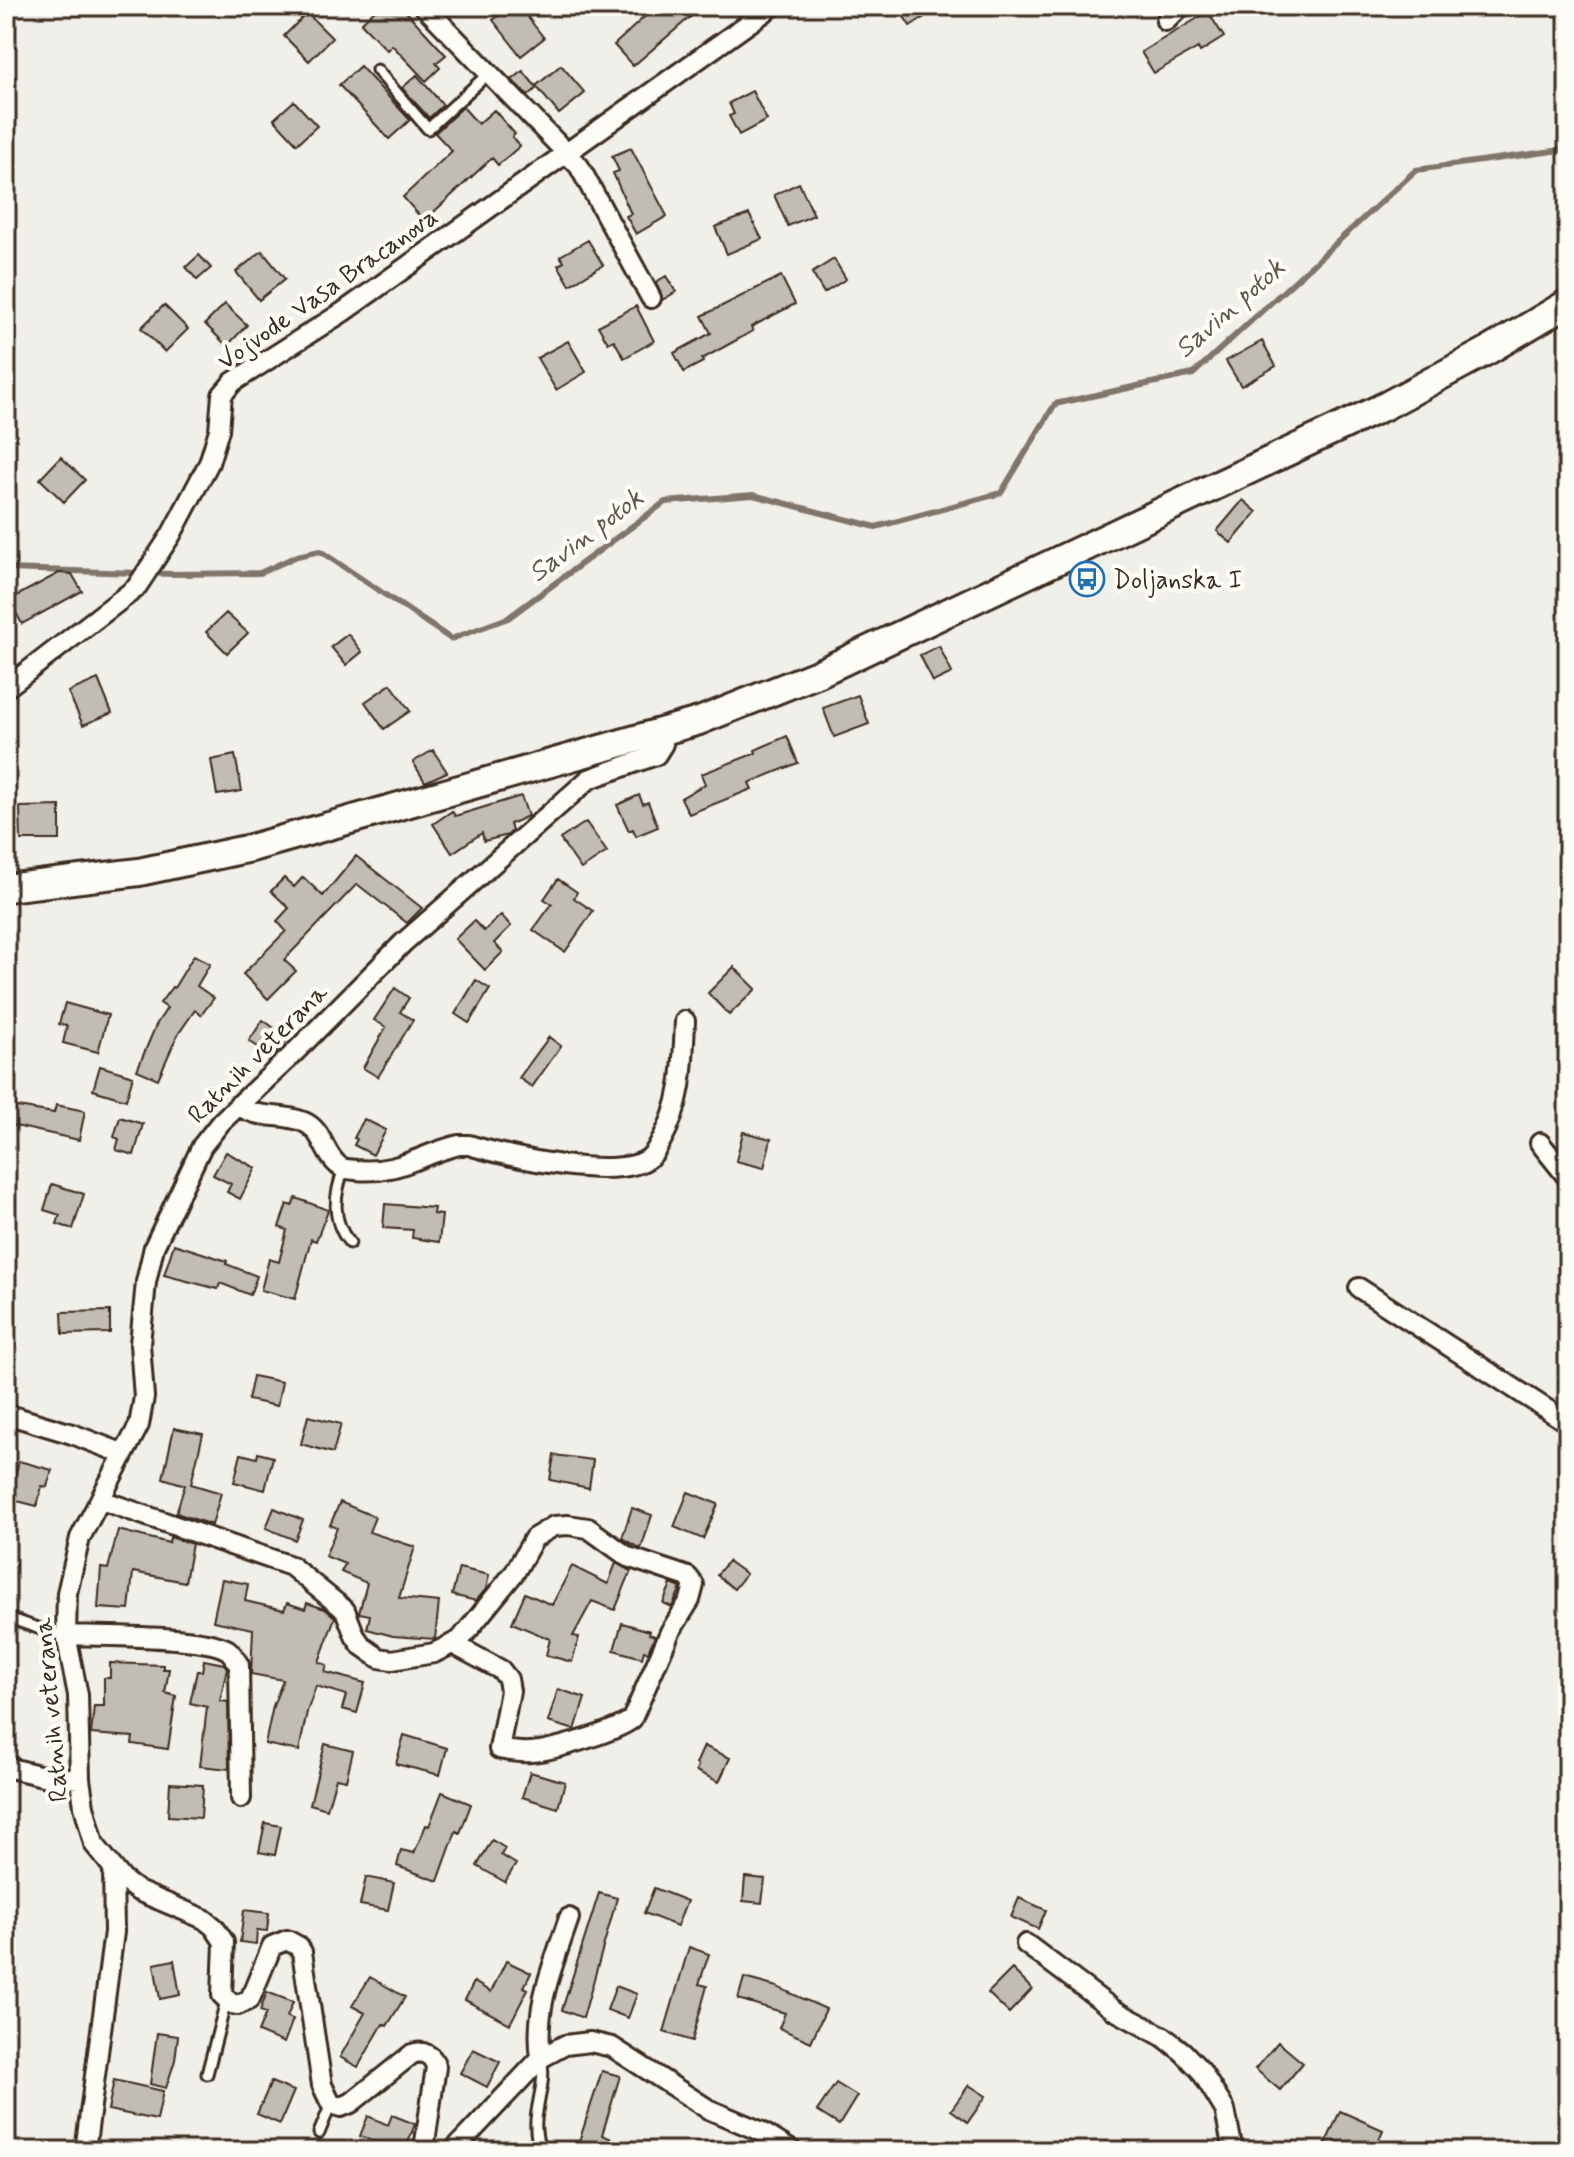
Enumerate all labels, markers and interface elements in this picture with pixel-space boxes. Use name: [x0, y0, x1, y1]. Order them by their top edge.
street label: Vojvode Vasa Bracanova: [211, 201, 445, 379]
water label: Savin potok: [1167, 251, 1294, 367]
water label: Savin potok: [521, 480, 652, 591]
bus stop icon: Doljanska I: [1068, 560, 1106, 598]
place label: Doljanska I: [1113, 564, 1242, 598]
street label: Ratnih veterana: [181, 977, 336, 1132]
street label: Ratnih veterana: [27, 1616, 77, 1803]

